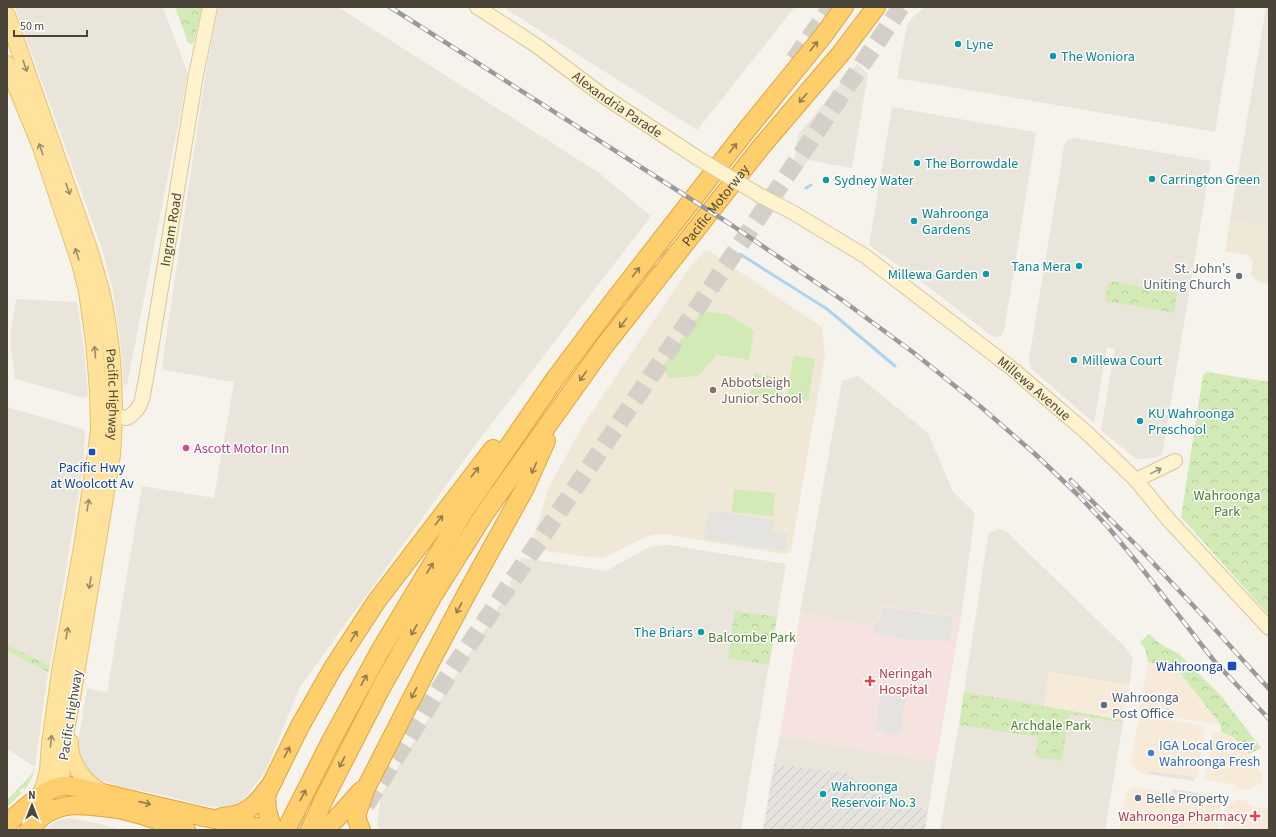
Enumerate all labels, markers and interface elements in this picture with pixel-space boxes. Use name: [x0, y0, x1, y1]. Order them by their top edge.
scale bar: [14, 12, 87, 38]
text: 50 m: [20, 18, 44, 35]
place label: Lyne: [966, 35, 993, 55]
marker: Lyne: [953, 39, 963, 49]
one-way arrow: [810, 41, 819, 52]
place label: The Woniora: [1061, 47, 1135, 67]
marker: The Woniora: [1048, 51, 1058, 61]
one-way arrow: [22, 60, 29, 73]
street label: Alexandria Parade: [568, 67, 666, 143]
one-way arrow: [799, 92, 808, 103]
one-way arrow: [729, 142, 737, 153]
one-way arrow: [37, 144, 45, 156]
place label: The Borrowdale: [925, 154, 1018, 174]
marker: The Borrowdale: [912, 158, 922, 168]
street label: Pacific Motorway: [677, 160, 755, 251]
place label: Carrington Green: [1160, 170, 1260, 190]
place label: Sydney Water: [834, 171, 914, 191]
marker: Carrington Green: [1147, 174, 1157, 184]
marker: Sydney Water: [821, 175, 831, 185]
one-way arrow: [64, 183, 72, 195]
street label: Ingram Road: [156, 191, 187, 268]
place label: Wahroonga Gardens: [922, 204, 989, 240]
marker: Wahroonga Gardens: [909, 216, 919, 226]
one-way arrow: [73, 247, 80, 260]
place label: Tana Mera: [1011, 257, 1071, 277]
place label: St. John's Uniting Church: [1143, 259, 1231, 295]
marker: Tana Mera: [1074, 261, 1084, 271]
place label: Millewa Garden: [888, 265, 978, 285]
one-way arrow: [631, 267, 640, 278]
marker: Millewa Garden: [981, 269, 991, 279]
marker: St. John's Uniting Church: [1234, 271, 1244, 281]
one-way arrow: [618, 318, 627, 329]
one-way arrow: [91, 346, 98, 359]
street label: Pacific Highway: [100, 348, 123, 441]
place label: Millewa Court: [1082, 351, 1163, 371]
street label: Millewa Avenue: [993, 352, 1075, 426]
marker: Millewa Court: [1069, 355, 1079, 365]
one-way arrow: [579, 370, 587, 381]
place label: Abbotsleigh Junior School: [721, 373, 802, 409]
marker: Abbotsleigh Junior School: [708, 385, 718, 395]
place label: KU Wahroonga Preschool: [1148, 404, 1235, 440]
marker: KU Wahroonga Preschool: [1135, 416, 1145, 426]
place label: Ascott Motor Inn: [194, 439, 290, 459]
marker: Ascott Motor Inn: [181, 443, 191, 453]
marker: Pacific Hwy at Woolcott Av: [87, 447, 97, 457]
place label: Pacific Hwy at Woolcott Av: [50, 458, 134, 494]
one-way arrow: [529, 462, 537, 474]
one-way arrow: [471, 467, 480, 478]
one-way arrow: [1150, 467, 1162, 474]
park label: Wahroonga Park: [1194, 486, 1260, 522]
one-way arrow: [84, 499, 92, 512]
one-way arrow: [435, 514, 444, 525]
one-way arrow: [426, 562, 434, 574]
one-way arrow: [86, 576, 94, 589]
one-way arrow: [455, 601, 462, 613]
place label: The Briars: [634, 623, 693, 643]
one-way arrow: [410, 624, 418, 636]
one-way arrow: [63, 627, 71, 640]
marker: The Briars: [696, 627, 706, 637]
park label: Balcombe Park: [708, 628, 796, 648]
one-way arrow: [350, 630, 358, 641]
place label: Wahroonga: [1156, 657, 1223, 677]
marker: Wahroonga: [1226, 660, 1238, 672]
place label: Neringah Hospital: [879, 664, 932, 700]
street label: Pacific Highway: [54, 668, 88, 762]
one-way arrow: [361, 674, 368, 686]
marker: Neringah Hospital: [864, 675, 876, 687]
one-way arrow: [410, 687, 417, 699]
place label: Wahroonga Post Office: [1112, 688, 1179, 724]
marker: Wahroonga Post Office: [1099, 700, 1109, 710]
park label: Archdale Park: [1011, 716, 1091, 736]
one-way arrow: [47, 735, 55, 748]
place label: IGA Local Grocer Wahroonga Fresh: [1159, 736, 1260, 772]
one-way arrow: [284, 746, 291, 758]
marker: IGA Local Grocer Wahroonga Fresh: [1146, 748, 1156, 758]
one-way arrow: [338, 756, 345, 768]
place label: Wahroonga Reservoir No.3: [831, 777, 916, 813]
north arrow: [12, 785, 52, 825]
text: N: [28, 788, 36, 803]
one-way arrow: [300, 789, 308, 801]
marker: Wahroonga Reservoir No.3: [818, 789, 828, 799]
place label: Belle Property: [1146, 789, 1230, 809]
marker: Belle Property: [1133, 793, 1143, 803]
one-way arrow: [138, 800, 151, 807]
place label: Wahroonga Pharmacy: [1118, 807, 1247, 827]
marker: Wahroonga Pharmacy: [1250, 811, 1260, 821]

